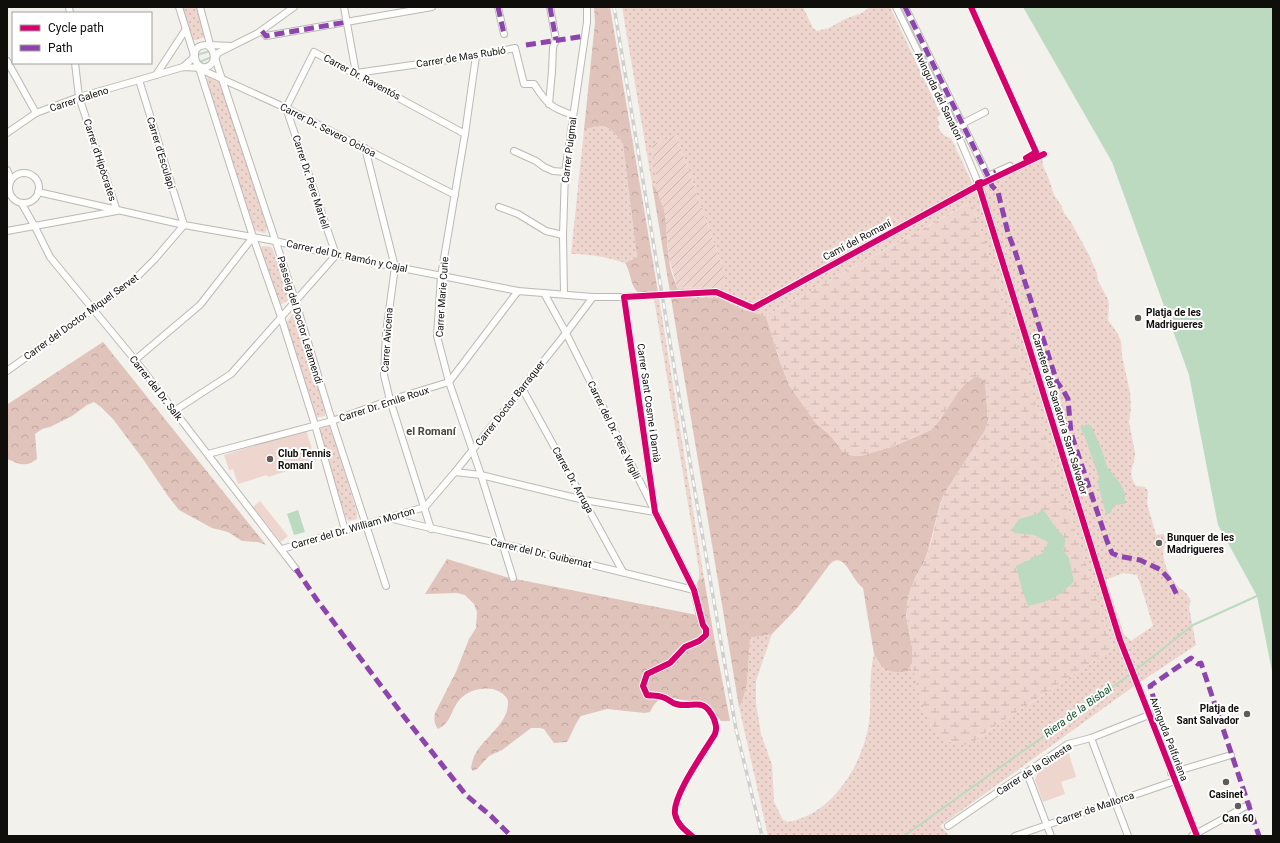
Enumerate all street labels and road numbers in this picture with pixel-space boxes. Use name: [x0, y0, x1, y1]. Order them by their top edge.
street label: Carrer de Mas Rubió: [415, 44, 507, 70]
street label: Avinguda del Sanatori: [913, 50, 965, 142]
street label: Carrer Dr. Raventós: [322, 52, 402, 102]
street label: Carrer Galeno: [48, 84, 110, 114]
street label: Carrer Dr. Severo Ochoa: [278, 101, 378, 159]
street label: Carrer d'Esculapi: [145, 116, 177, 190]
street label: Carrer Puigmal: [559, 116, 579, 184]
street label: Carrer d'Hipòcrates: [82, 118, 118, 202]
street label: Carrer Dr. Pere Martell: [291, 134, 331, 230]
street label: Camí del Romaní: [821, 217, 893, 263]
street label: Carrer del Dr. Ramón y Cajal: [285, 238, 409, 274]
street label: Passeig del Doctor Letamendi: [275, 255, 325, 385]
street label: Carrer Marie Curie: [434, 256, 450, 338]
street label: Carrer del Doctor Miquel Servet: [22, 272, 140, 362]
street label: Carrer Avicena: [379, 307, 395, 373]
street label: Carretera del Sanatori a Sant Salvador: [1030, 332, 1090, 497]
street label: Carrer Sant Cosme i Damià: [635, 343, 663, 463]
street label: Carrer del Dr. Salk: [127, 353, 185, 423]
street label: Carrer Doctor Barraquer: [473, 358, 547, 448]
street label: Carrer del Dr. Pere Virgili: [585, 379, 643, 481]
street label: Carrer Dr. Emile Roux: [338, 384, 430, 424]
street label: Carrer Dr. Arruga: [550, 445, 596, 515]
street label: Carrer del Dr. William Morton: [290, 505, 416, 551]
street label: Carrer del Dr. Guibernat: [489, 536, 593, 570]
street label: Avinguda Palfuriana: [1148, 695, 1190, 783]
street label: Carrer de la Ginesta: [994, 741, 1074, 797]
street label: Carrer de Mallorca: [1054, 789, 1136, 827]

